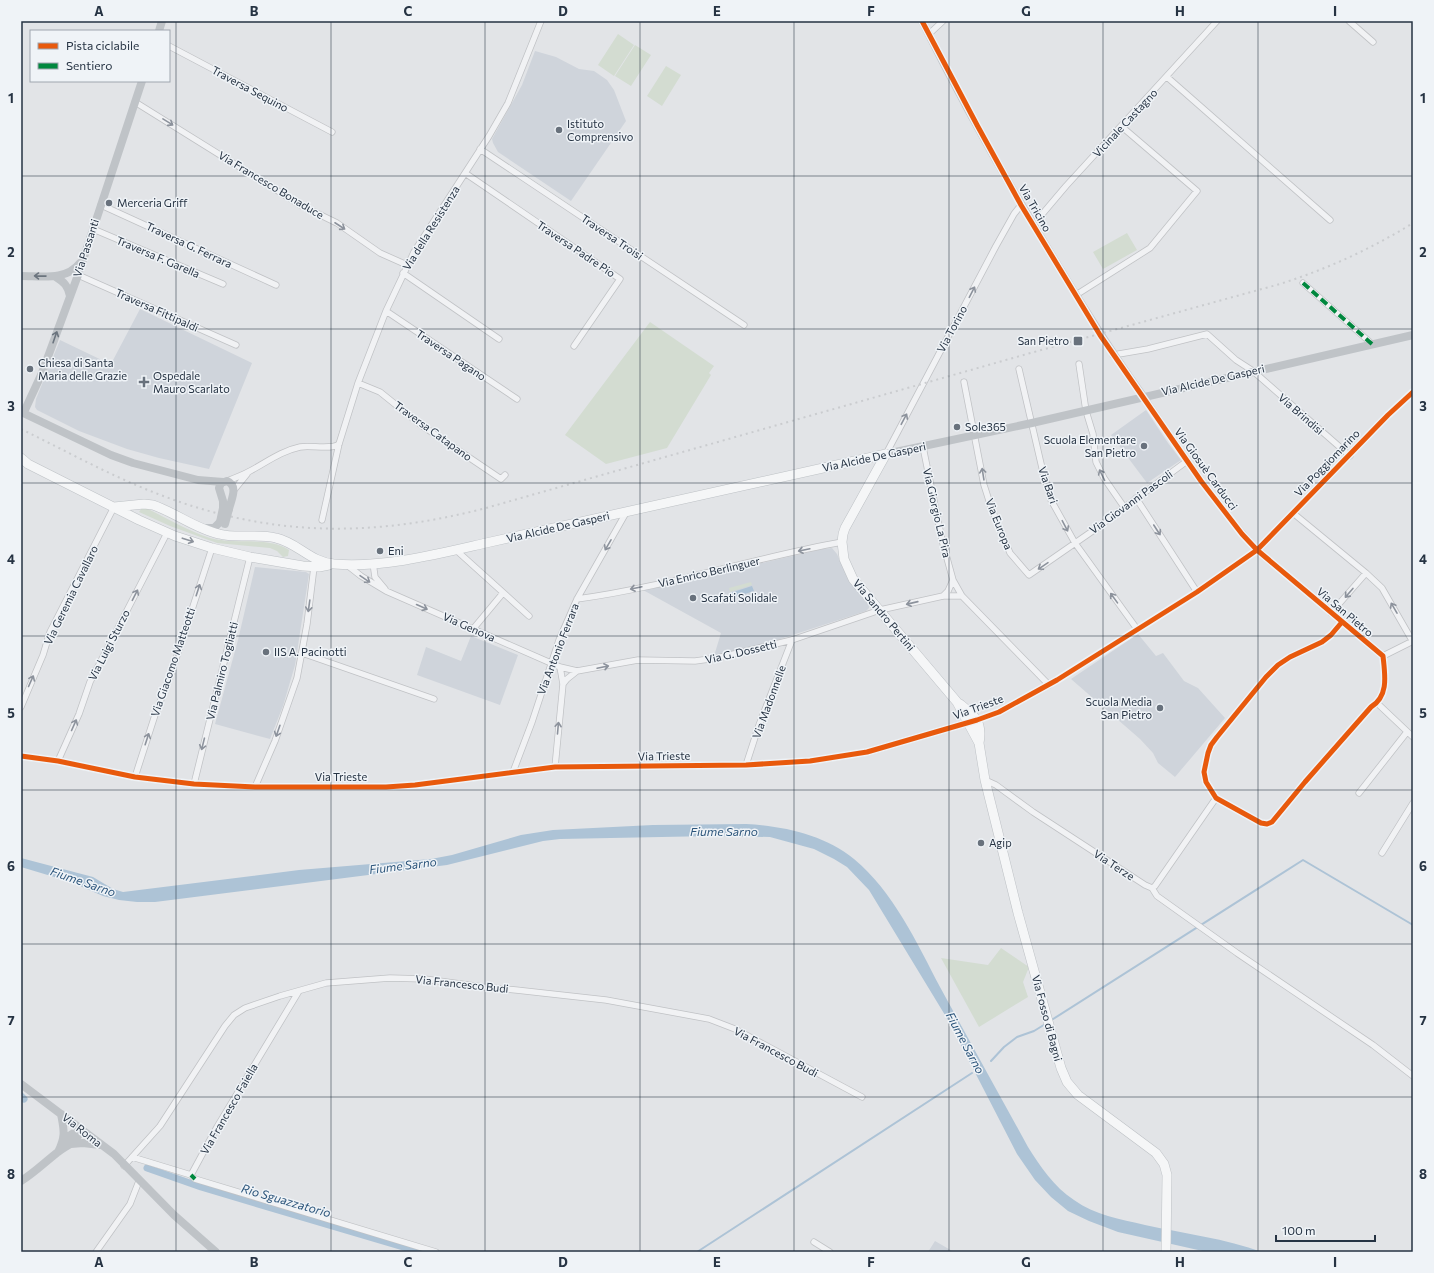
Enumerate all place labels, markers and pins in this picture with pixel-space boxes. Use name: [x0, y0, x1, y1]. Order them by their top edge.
place label: Istituto Comprensivo: [567, 117, 634, 143]
marker: Istituto Comprensivo: [554, 125, 564, 135]
place label: Merceria Griff: [117, 196, 188, 209]
marker: Merceria Griff: [104, 198, 114, 208]
place label: San Pietro: [1018, 334, 1069, 347]
marker: San Pietro: [1072, 335, 1084, 347]
place label: Chiesa di Santa Maria delle Grazie: [38, 356, 127, 382]
marker: Chiesa di Santa Maria delle Grazie: [25, 364, 35, 374]
place label: Ospedale Mauro Scarlato: [153, 369, 230, 395]
marker: Ospedale Mauro Scarlato: [138, 376, 150, 388]
place label: Sole365: [965, 420, 1006, 433]
marker: Sole365: [952, 422, 962, 432]
place label: Scuola Elementare San Pietro: [1044, 433, 1136, 459]
marker: Scuola Elementare San Pietro: [1139, 441, 1149, 451]
place label: Eni: [388, 544, 404, 557]
marker: Eni: [375, 546, 385, 556]
place label: Scafati Solidale: [701, 591, 778, 604]
marker: Scafati Solidale: [688, 593, 698, 603]
place label: IIS A. Pacinotti: [274, 645, 347, 658]
marker: IIS A. Pacinotti: [261, 647, 271, 657]
place label: Scuola Media San Pietro: [1086, 695, 1152, 721]
marker: Scuola Media San Pietro: [1155, 703, 1165, 713]
place label: Agip: [989, 836, 1012, 849]
marker: Agip: [976, 838, 986, 848]

